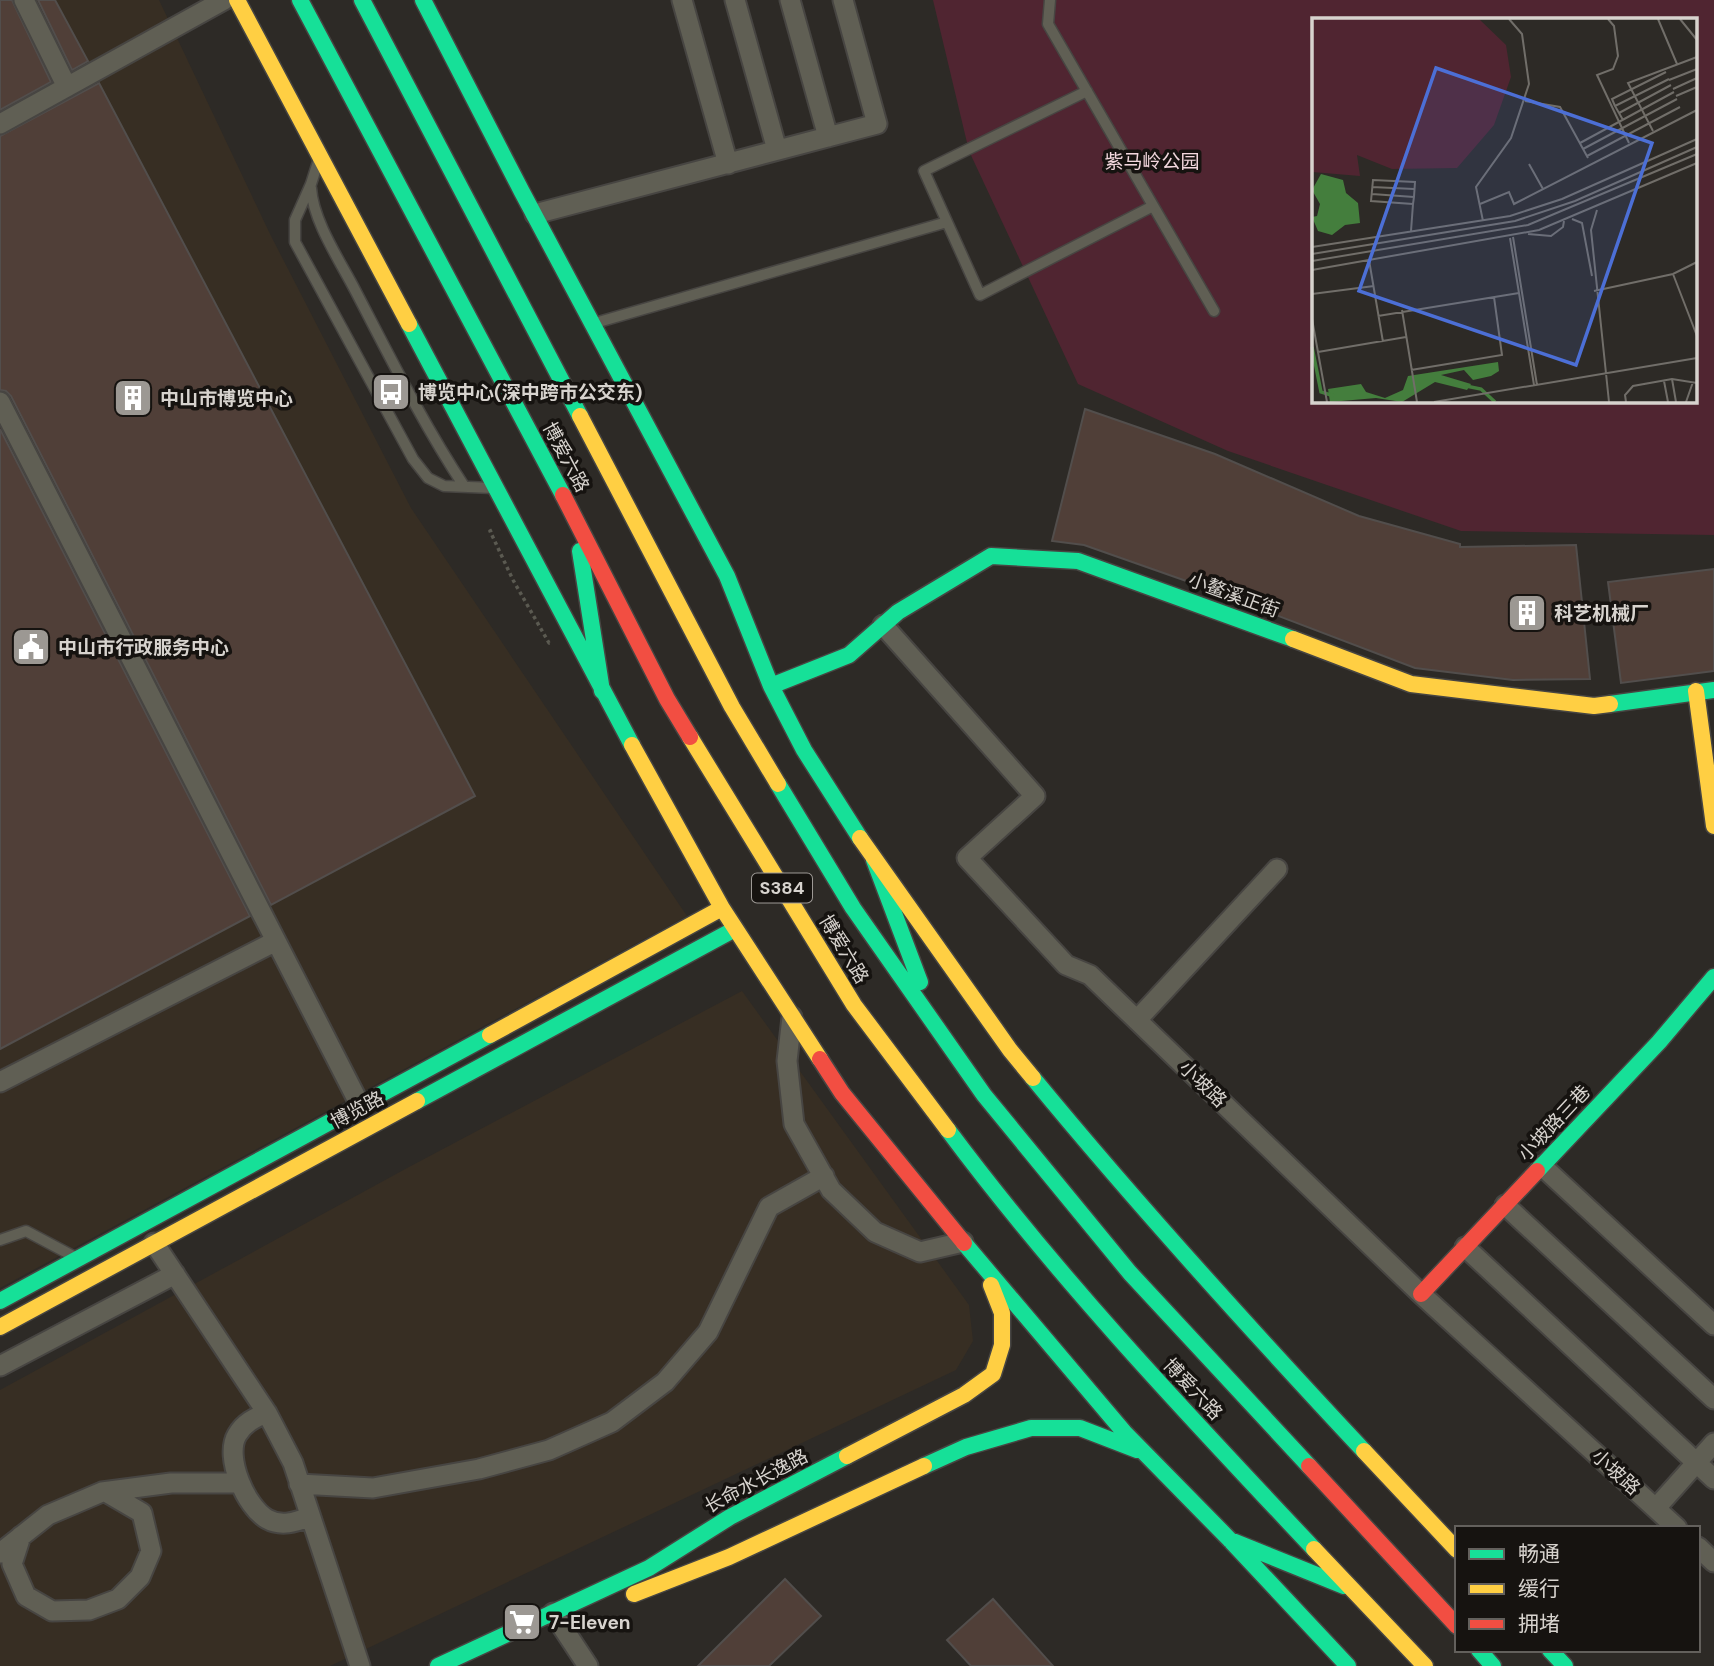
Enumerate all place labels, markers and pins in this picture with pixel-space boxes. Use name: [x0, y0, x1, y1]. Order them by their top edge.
bus stop icon: 博览中心(深中跨市公交东): [370, 371, 412, 413]
building icon: 中山市博览中心: [112, 377, 154, 419]
place label: 博览中心(深中跨市公交东): [418, 380, 642, 405]
place label: 中山市博览中心: [160, 386, 293, 411]
building icon: 科艺机械厂: [1506, 592, 1548, 634]
place label: 科艺机械厂: [1554, 601, 1649, 626]
public building icon: 中山市行政服务中心: [10, 626, 52, 668]
place label: 中山市行政服务中心: [58, 635, 229, 660]
supermarket icon: 7-Eleven: [501, 1601, 543, 1643]
place label: 7-Eleven: [549, 1610, 631, 1635]

